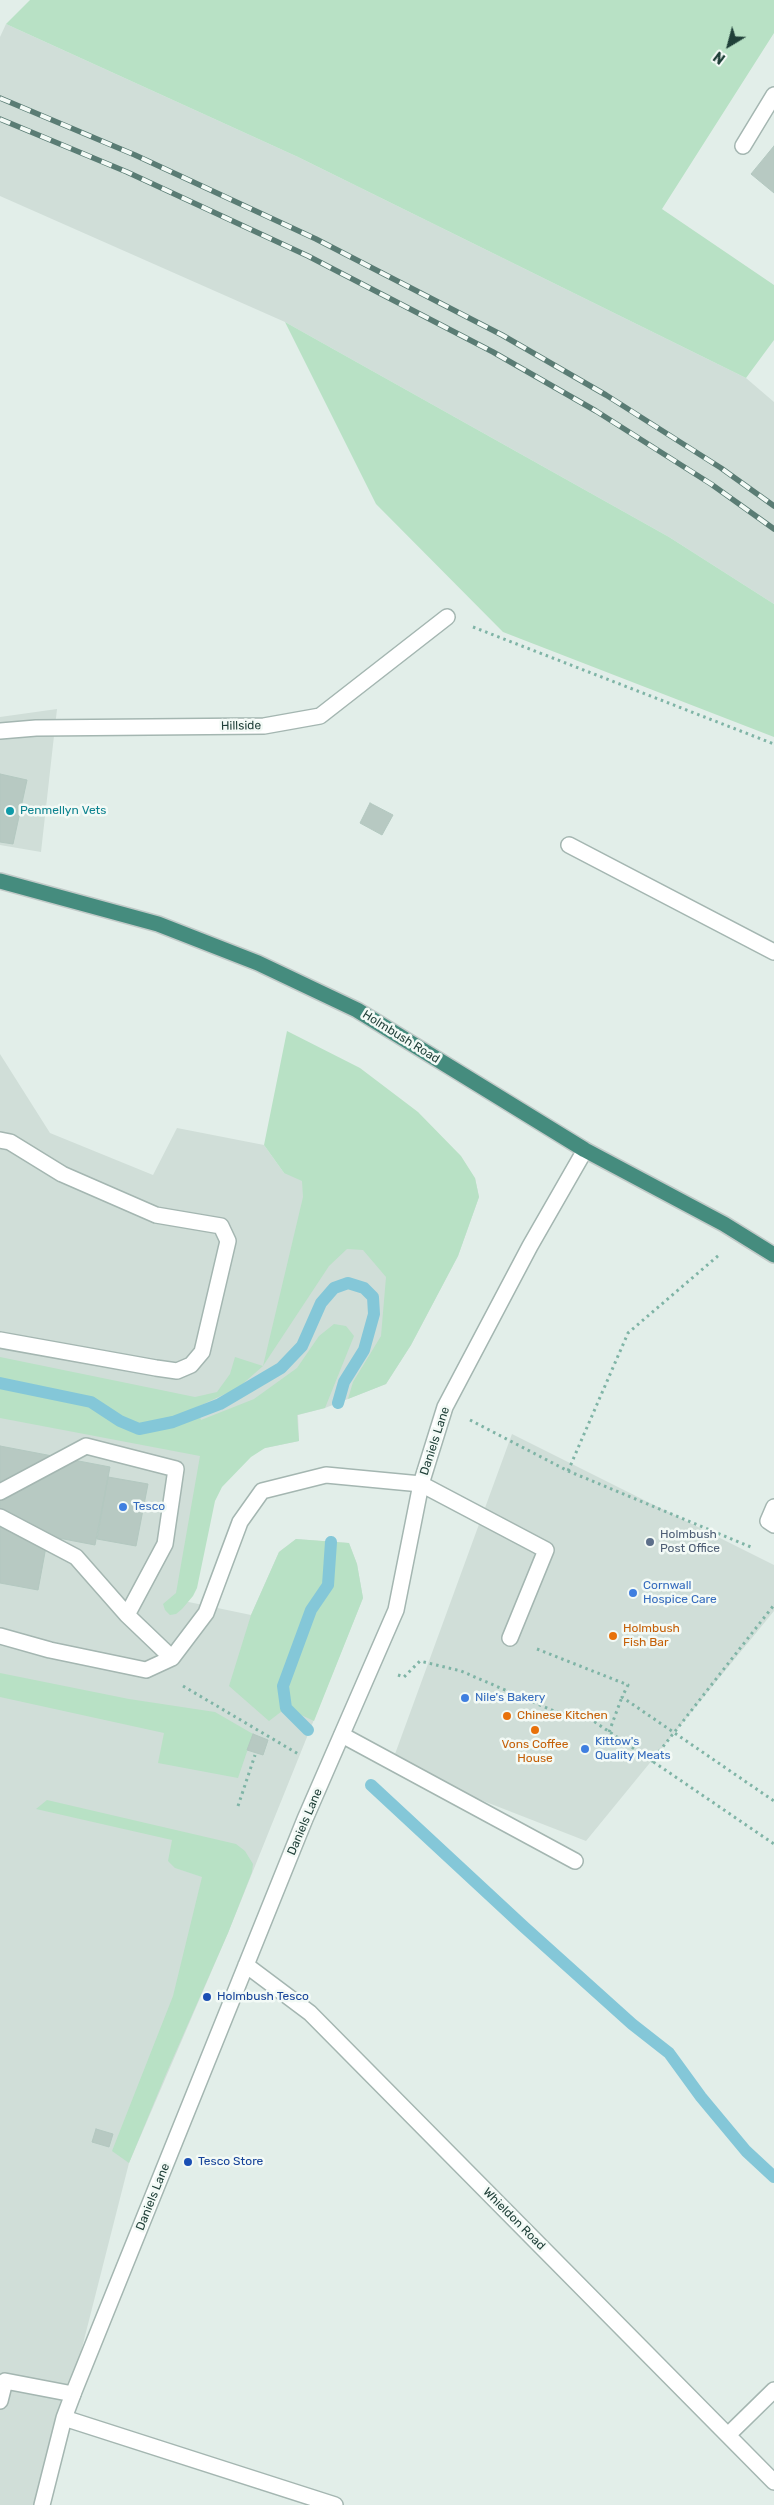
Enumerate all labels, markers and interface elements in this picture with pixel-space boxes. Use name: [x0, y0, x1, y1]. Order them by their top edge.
north arrow: [704, 20, 754, 70]
text: N: [711, 48, 729, 67]
street label: Hillside: [221, 718, 261, 734]
place label: Penmellyn Vets: [20, 804, 106, 818]
marker: Penmellyn Vets: [4, 805, 16, 817]
street label: Holmbush Road: [360, 1008, 442, 1066]
street label: Daniels Lane: [417, 1405, 453, 1477]
place label: Tesco: [133, 1500, 165, 1514]
marker: Tesco: [117, 1501, 129, 1513]
place label: Holmbush Post Office: [660, 1528, 720, 1556]
marker: Holmbush Post Office: [644, 1536, 656, 1548]
place label: Cornwall Hospice Care: [643, 1579, 717, 1607]
marker: Cornwall Hospice Care: [627, 1587, 639, 1599]
place label: Holmbush Fish Bar: [623, 1622, 680, 1650]
marker: Holmbush Fish Bar: [607, 1630, 619, 1642]
place label: Nile's Bakery: [475, 1691, 545, 1705]
marker: Nile's Bakery: [459, 1692, 471, 1704]
place label: Chinese Kitchen: [517, 1709, 608, 1723]
marker: Chinese Kitchen: [501, 1710, 513, 1722]
marker: Vons Coffee House: [529, 1724, 541, 1736]
place label: Kittow's Quality Meats: [595, 1735, 671, 1763]
place label: Vons Coffee House: [502, 1738, 568, 1766]
marker: Kittow's Quality Meats: [579, 1743, 591, 1755]
street label: Daniels Lane: [284, 1786, 326, 1858]
place label: Holmbush Tesco: [217, 1990, 309, 2004]
marker: Holmbush Tesco: [201, 1991, 213, 2003]
place label: Tesco Store: [198, 2155, 263, 2169]
marker: Tesco Store: [182, 2156, 194, 2168]
street label: Daniels Lane: [133, 2161, 173, 2233]
street label: Whieldon Road: [480, 2185, 548, 2253]

